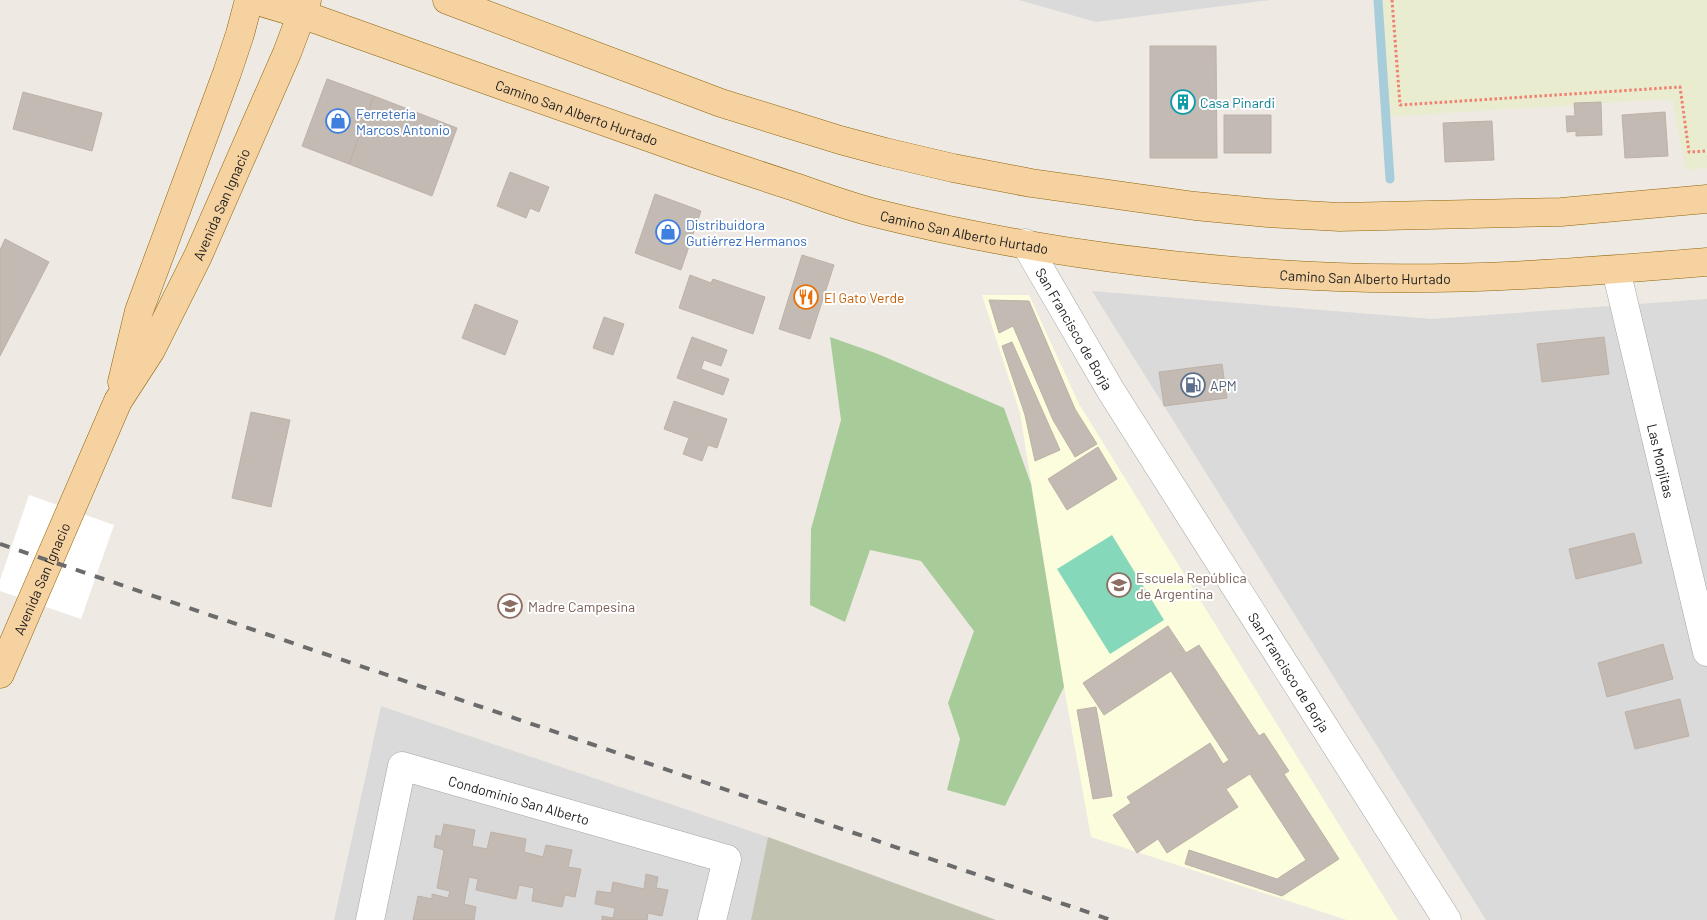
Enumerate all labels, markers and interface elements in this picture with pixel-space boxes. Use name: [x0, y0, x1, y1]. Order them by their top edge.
street label: Camino San Alberto Hurtado: [493, 76, 661, 148]
building icon: Casa Pinardi: [1170, 89, 1196, 115]
place label: Casa Pinardi: [1200, 94, 1275, 111]
place label: Ferretería Marcos Antonio: [356, 105, 450, 138]
shop icon: Ferretería Marcos Antonio: [325, 108, 351, 134]
street label: Avenida San Ignacio: [189, 145, 253, 263]
street label: Camino San Alberto Hurtado: [879, 206, 1050, 257]
place label: Distribuidora Gutiérrez Hermanos: [686, 216, 807, 249]
shop icon: Distribuidora Gutiérrez Hermanos: [655, 219, 681, 245]
street label: San Francisco de Borja: [1033, 264, 1117, 393]
street label: Camino San Alberto Hurtado: [1279, 266, 1451, 287]
restaurant icon: El Gato Verde: [793, 284, 819, 310]
place label: El Gato Verde: [824, 289, 905, 306]
fuel station icon: APM: [1180, 372, 1206, 398]
place label: APM: [1210, 377, 1237, 394]
street label: Las Monjitas: [1644, 422, 1679, 500]
street label: Avenida San Ignacio: [10, 520, 73, 637]
place label: Escuela República de Argentina: [1136, 569, 1247, 602]
school or university icon: Escuela República de Argentina: [1106, 572, 1132, 598]
school or university icon: Madre Campesina: [497, 593, 523, 619]
place label: Madre Campesina: [528, 598, 635, 615]
street label: San Francisco de Borja: [1245, 609, 1334, 735]
street label: Condominio San Alberto: [447, 771, 591, 828]

